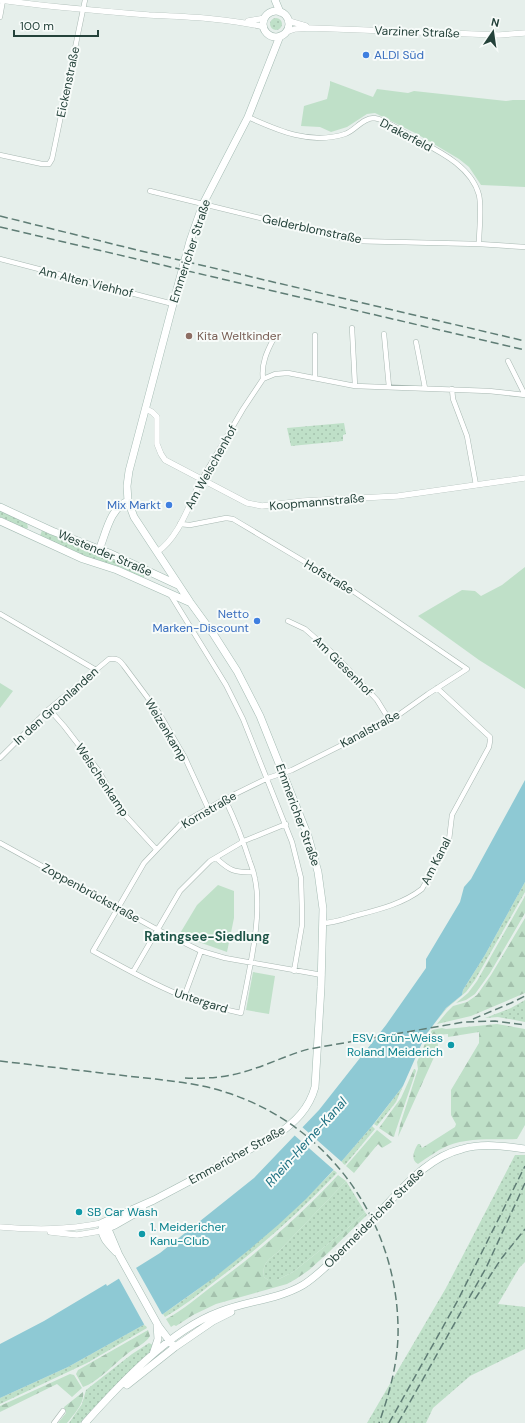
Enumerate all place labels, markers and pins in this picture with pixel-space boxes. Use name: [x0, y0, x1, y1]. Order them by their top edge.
place label: ALDI Süd: [374, 47, 424, 63]
marker: ALDI Süd: [361, 50, 371, 60]
place label: Kita Weltkinder: [197, 328, 282, 344]
marker: Kita Weltkinder: [184, 331, 194, 341]
place label: Mix Markt: [107, 497, 161, 513]
marker: Mix Markt: [164, 500, 174, 510]
place label: Netto Marken-Discount: [153, 606, 249, 636]
marker: Netto Marken-Discount: [252, 616, 262, 626]
place label: ESV Grün-Weiss Roland Meiderich: [347, 1030, 443, 1060]
marker: ESV Grün-Weiss Roland Meiderich: [446, 1040, 456, 1050]
place label: SB Car Wash: [87, 1204, 158, 1220]
marker: SB Car Wash: [74, 1207, 84, 1217]
place label: 1. Meidericher Kanu-Club: [150, 1219, 226, 1249]
marker: 1. Meidericher Kanu-Club: [137, 1229, 147, 1239]

